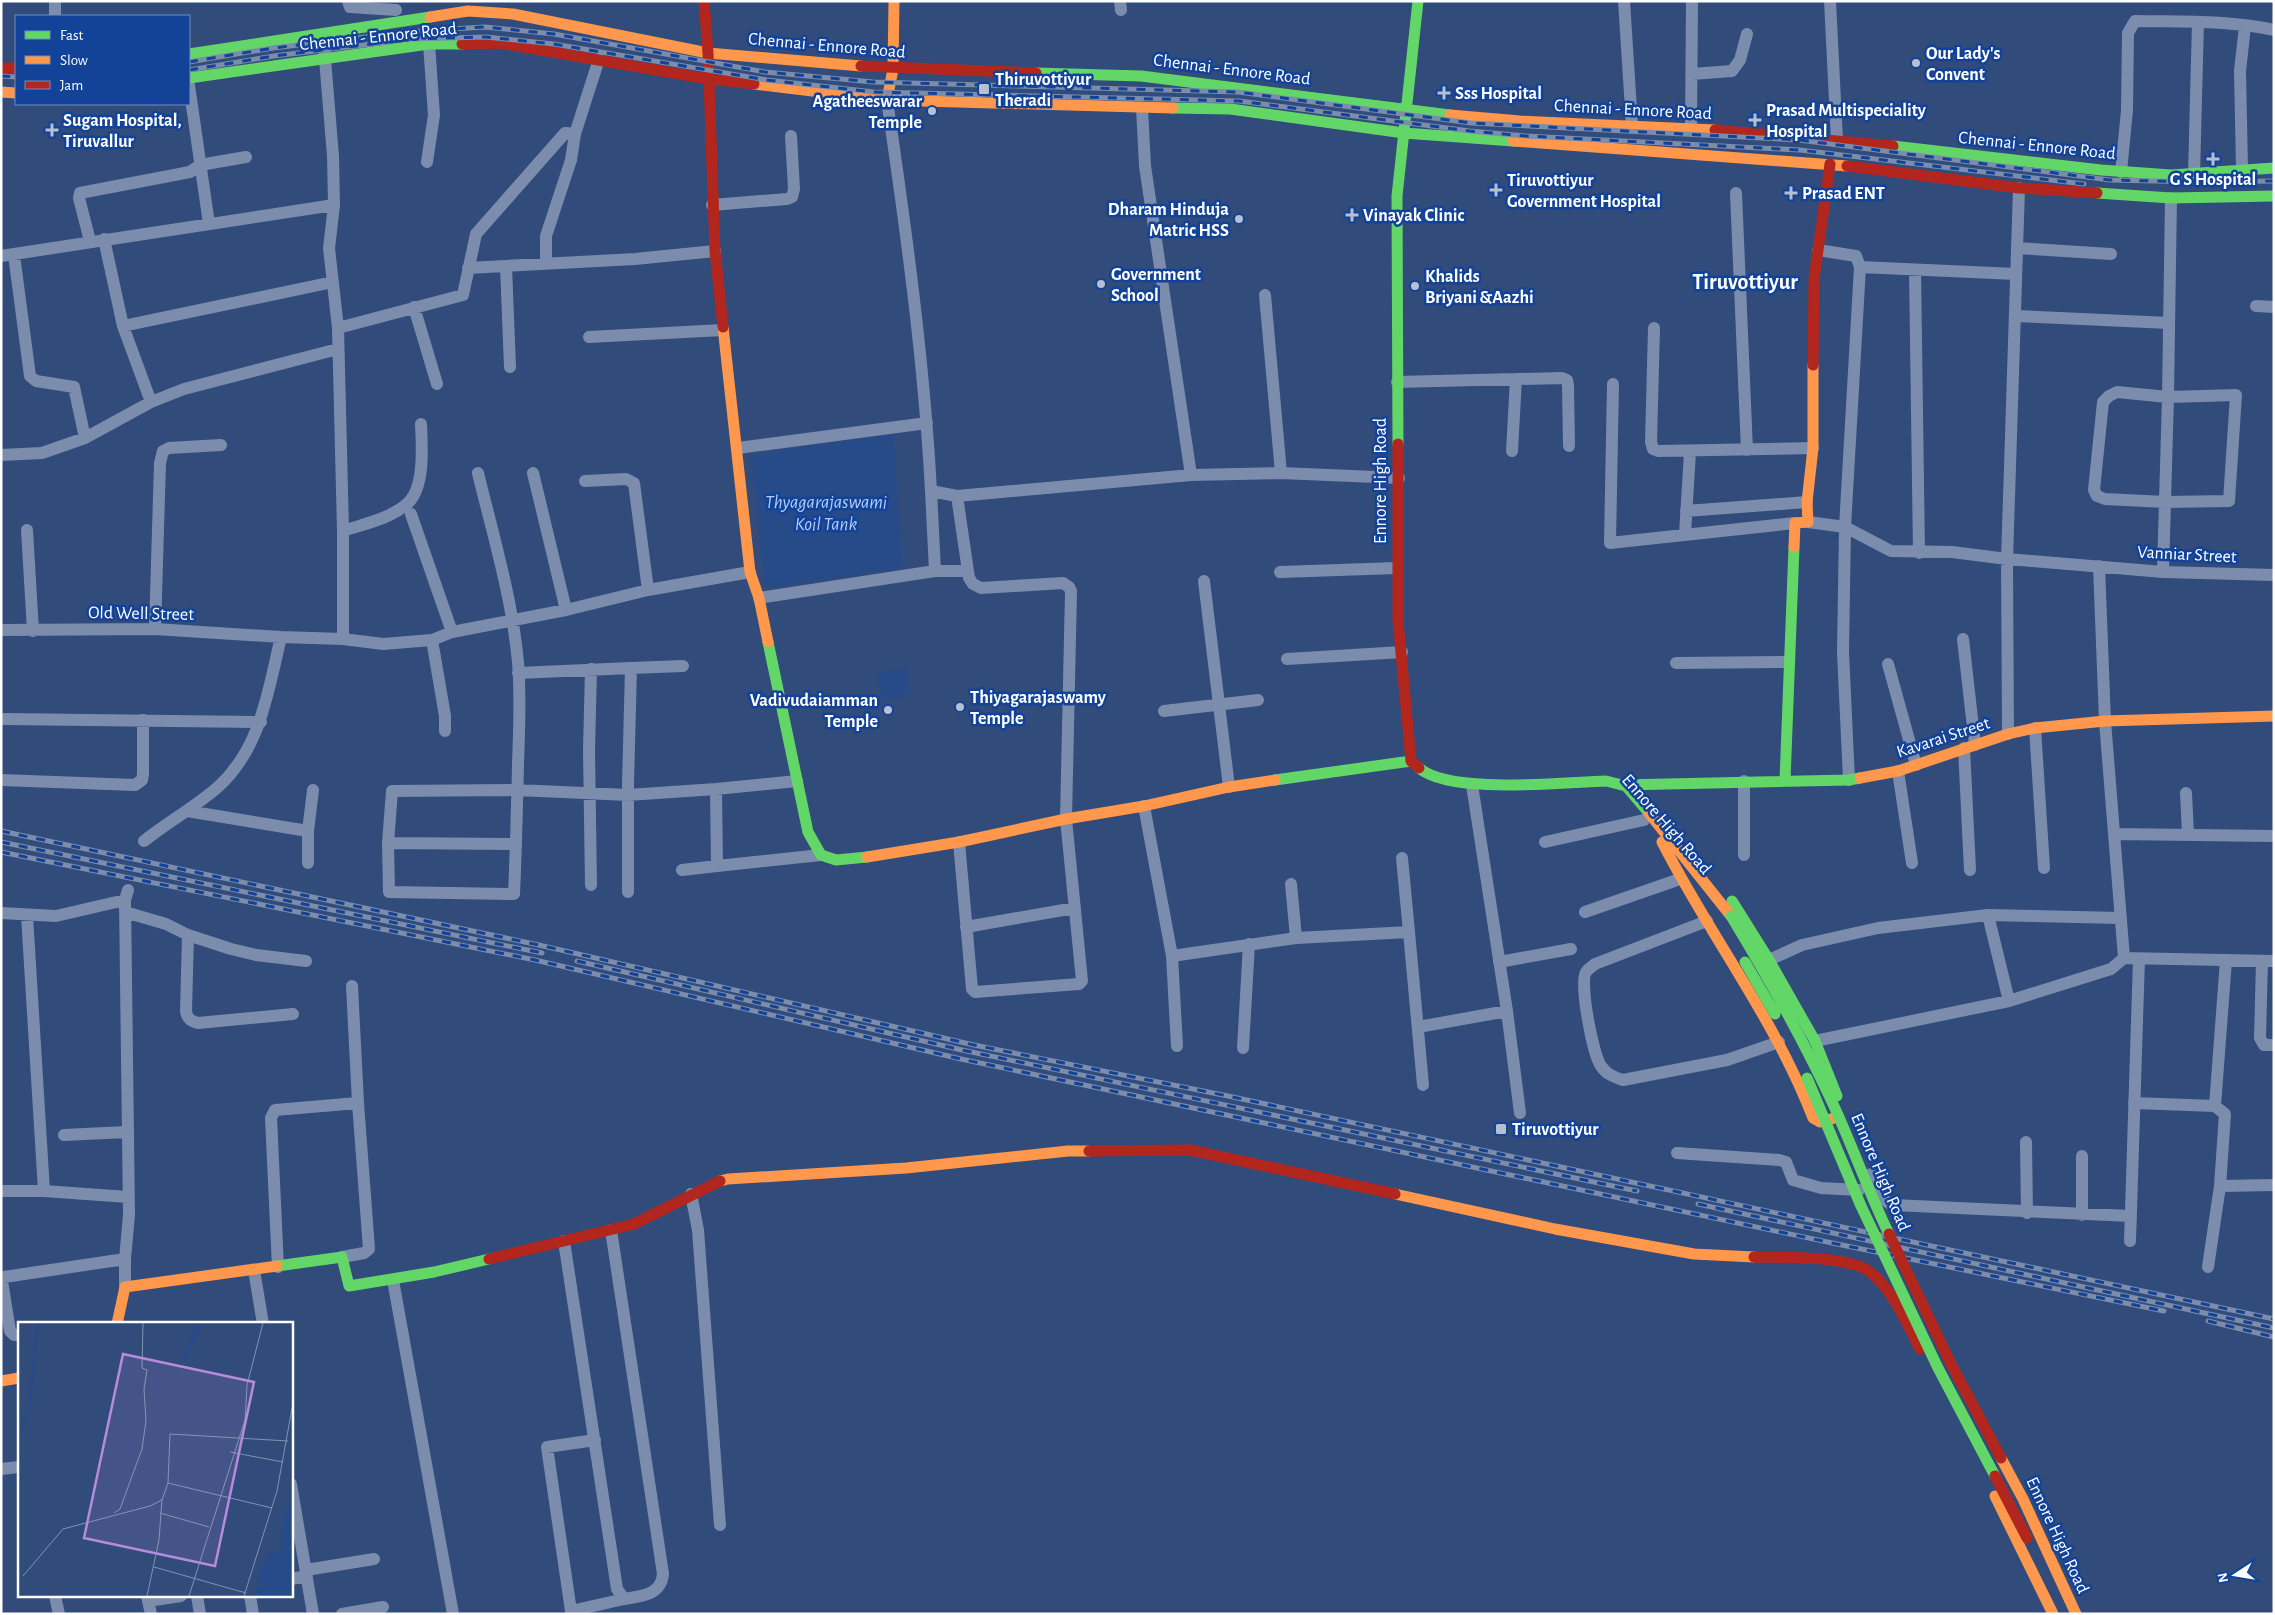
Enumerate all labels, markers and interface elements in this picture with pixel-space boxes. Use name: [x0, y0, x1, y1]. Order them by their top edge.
legend: [15, 15, 190, 105]
street label: Chennai - Ennore Road: [299, 20, 458, 54]
text: Fast: [60, 28, 84, 43]
street label: Chennai - Ennore Road: [747, 30, 906, 62]
place label: Our Lady's Convent: [1926, 45, 2000, 84]
street label: Chennai - Ennore Road: [1152, 51, 1311, 89]
text: Slow: [60, 53, 88, 68]
marker: Our Lady's Convent: [1910, 57, 1922, 69]
place label: Thiruvottiyur Theradi: [995, 71, 1092, 110]
text: Jam: [60, 78, 83, 93]
marker: Thiruvottiyur Theradi: [977, 82, 991, 96]
place label: Sss Hospital: [1455, 85, 1542, 103]
marker: Sss Hospital: [1437, 86, 1451, 100]
place label: Agatheeswarar Temple: [812, 93, 923, 132]
street label: Chennai - Ennore Road: [1554, 97, 1712, 123]
place label: Prasad Multispeciality Hospital: [1766, 102, 1927, 141]
marker: Agatheeswarar Temple: [926, 105, 938, 117]
place label: Sugam Hospital, Tiruvallur: [63, 112, 182, 151]
marker: Prasad Multispeciality Hospital: [1748, 113, 1762, 127]
marker: Sugam Hospital, Tiruvallur: [45, 123, 59, 137]
street label: Chennai - Ennore Road: [1957, 129, 2116, 163]
marker: G S Hospital: [2206, 152, 2220, 166]
place label: G S Hospital: [2170, 171, 2256, 189]
place label: Tiruvottiyur Government Hospital: [1507, 172, 1661, 211]
marker: Tiruvottiyur Government Hospital: [1489, 183, 1503, 197]
place label: Prasad ENT: [1802, 185, 1885, 203]
marker: Prasad ENT: [1784, 186, 1798, 200]
place label: Dharam Hinduja Matric HSS: [1108, 201, 1229, 240]
place label: Vinayak Clinic: [1363, 207, 1464, 225]
marker: Vinayak Clinic: [1345, 208, 1359, 222]
marker: Dharam Hinduja Matric HSS: [1233, 213, 1245, 225]
place label: Government School: [1111, 266, 1201, 305]
place label: Khalids Briyani &Aazhi: [1425, 268, 1534, 307]
district label: Tiruvottiyur: [1692, 271, 1798, 294]
marker: Government School: [1095, 278, 1107, 290]
marker: Khalids Briyani &Aazhi: [1409, 280, 1421, 292]
street label: Ennore High Road: [1372, 418, 1390, 544]
water label: Thyagarajaswami Koil Tank: [765, 493, 887, 534]
street label: Vanniar Street: [2137, 543, 2237, 567]
street label: Old Well Street: [88, 604, 194, 624]
place label: Thiyagarajaswamy Temple: [970, 689, 1107, 728]
place label: Vadivudaiamman Temple: [750, 692, 878, 731]
marker: Thiyagarajaswamy Temple: [954, 701, 966, 713]
marker: Vadivudaiamman Temple: [882, 704, 894, 716]
street label: Kavarai Street: [1894, 714, 1992, 761]
street label: Ennore High Road: [1618, 771, 1714, 878]
street label: Ennore High Road: [1847, 1111, 1913, 1234]
place label: Tiruvottiyur: [1512, 1121, 1599, 1139]
marker: Tiruvottiyur: [1494, 1122, 1508, 1136]
inset map: [18, 1322, 292, 1598]
street label: Ennore High Road: [2022, 1474, 2092, 1596]
north arrow: [2210, 1550, 2260, 1600]
text: N: [2215, 1571, 2231, 1584]

